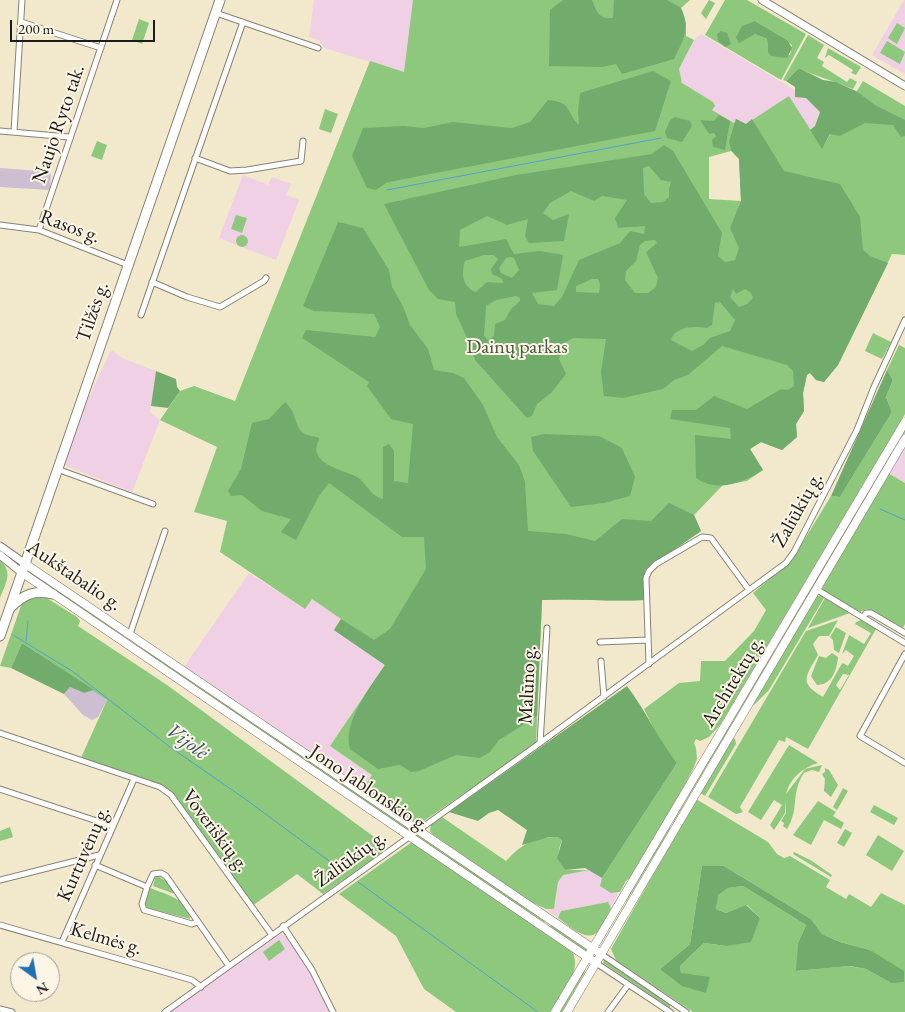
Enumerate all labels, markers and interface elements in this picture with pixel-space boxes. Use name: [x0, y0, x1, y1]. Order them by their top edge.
scale bar: [12, 10, 158, 42]
text: 200 m: [18, 19, 54, 38]
street label: Naujo Ryto tak.: [27, 61, 91, 187]
street label: Rasos g.: [37, 205, 103, 249]
street label: Tilžės g.: [72, 279, 114, 345]
park label: Dainų parkas: [466, 336, 568, 360]
street label: Žaliūkių g.: [768, 468, 828, 552]
street label: Aukštabalio g.: [22, 536, 126, 616]
street label: Architektų g.: [697, 632, 769, 732]
street label: Malūno g.: [514, 645, 542, 725]
water label: Vijolė: [161, 718, 213, 766]
street label: Jono Jablonskio g.: [305, 740, 433, 838]
street label: Voveriškių g.: [176, 785, 254, 877]
street label: Kurtuvėnų g.: [52, 802, 116, 906]
street label: Žaliūkių g.: [311, 825, 391, 893]
street label: Kelmės g.: [67, 917, 145, 961]
north arrow: [10, 952, 60, 1002]
text: N: [33, 978, 52, 1000]

